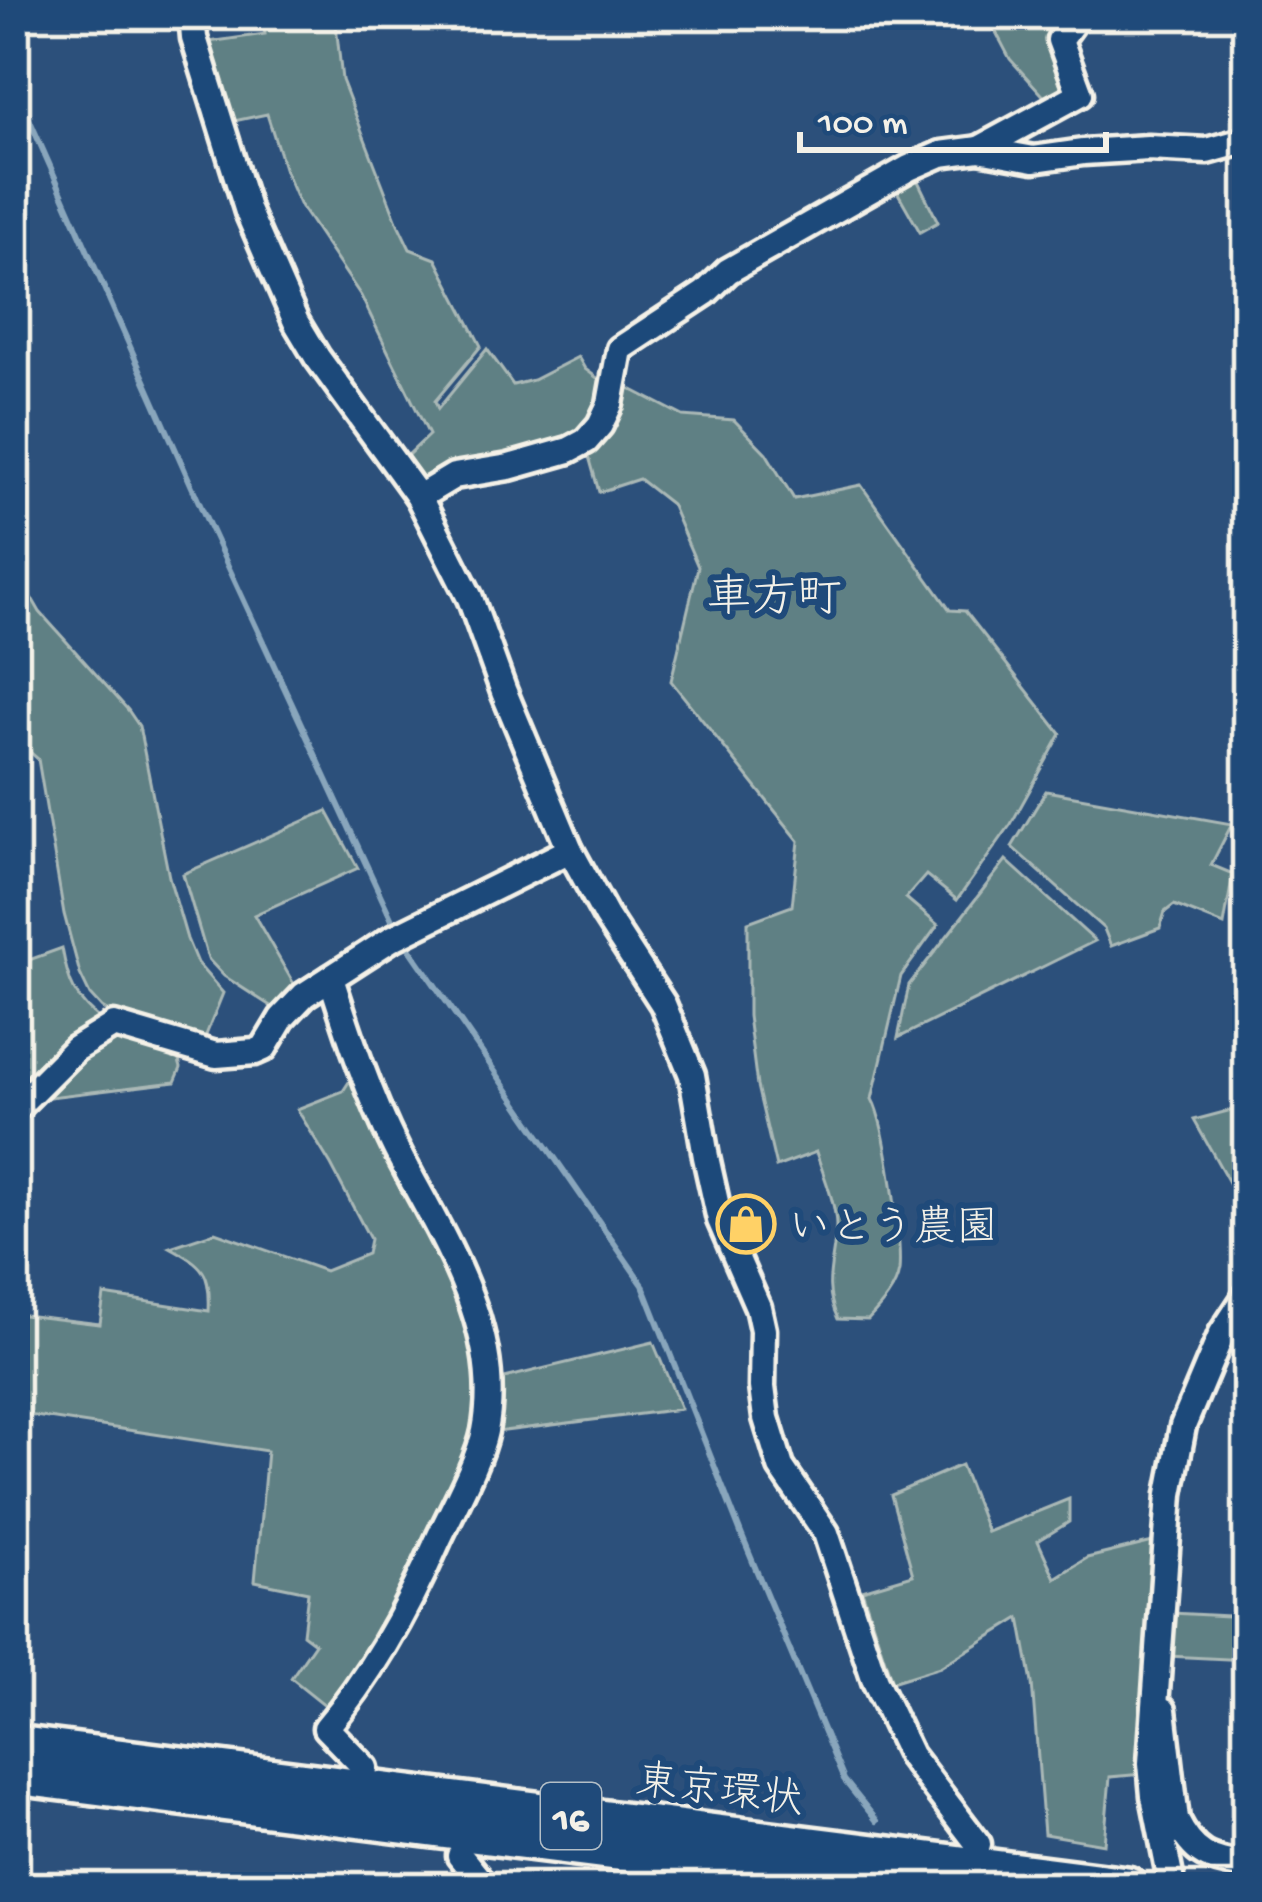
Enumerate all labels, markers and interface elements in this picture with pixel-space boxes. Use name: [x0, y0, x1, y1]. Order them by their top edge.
scale bar: [800, 78, 1106, 152]
text: 100 m: [817, 104, 908, 147]
district label: 車方町: [706, 573, 842, 628]
shop icon: いとう農園: [715, 1193, 777, 1255]
place label: いとう農園: [788, 1204, 998, 1256]
street label: 東京環状: [633, 1757, 806, 1829]
road number: 16: [541, 1783, 601, 1849]

